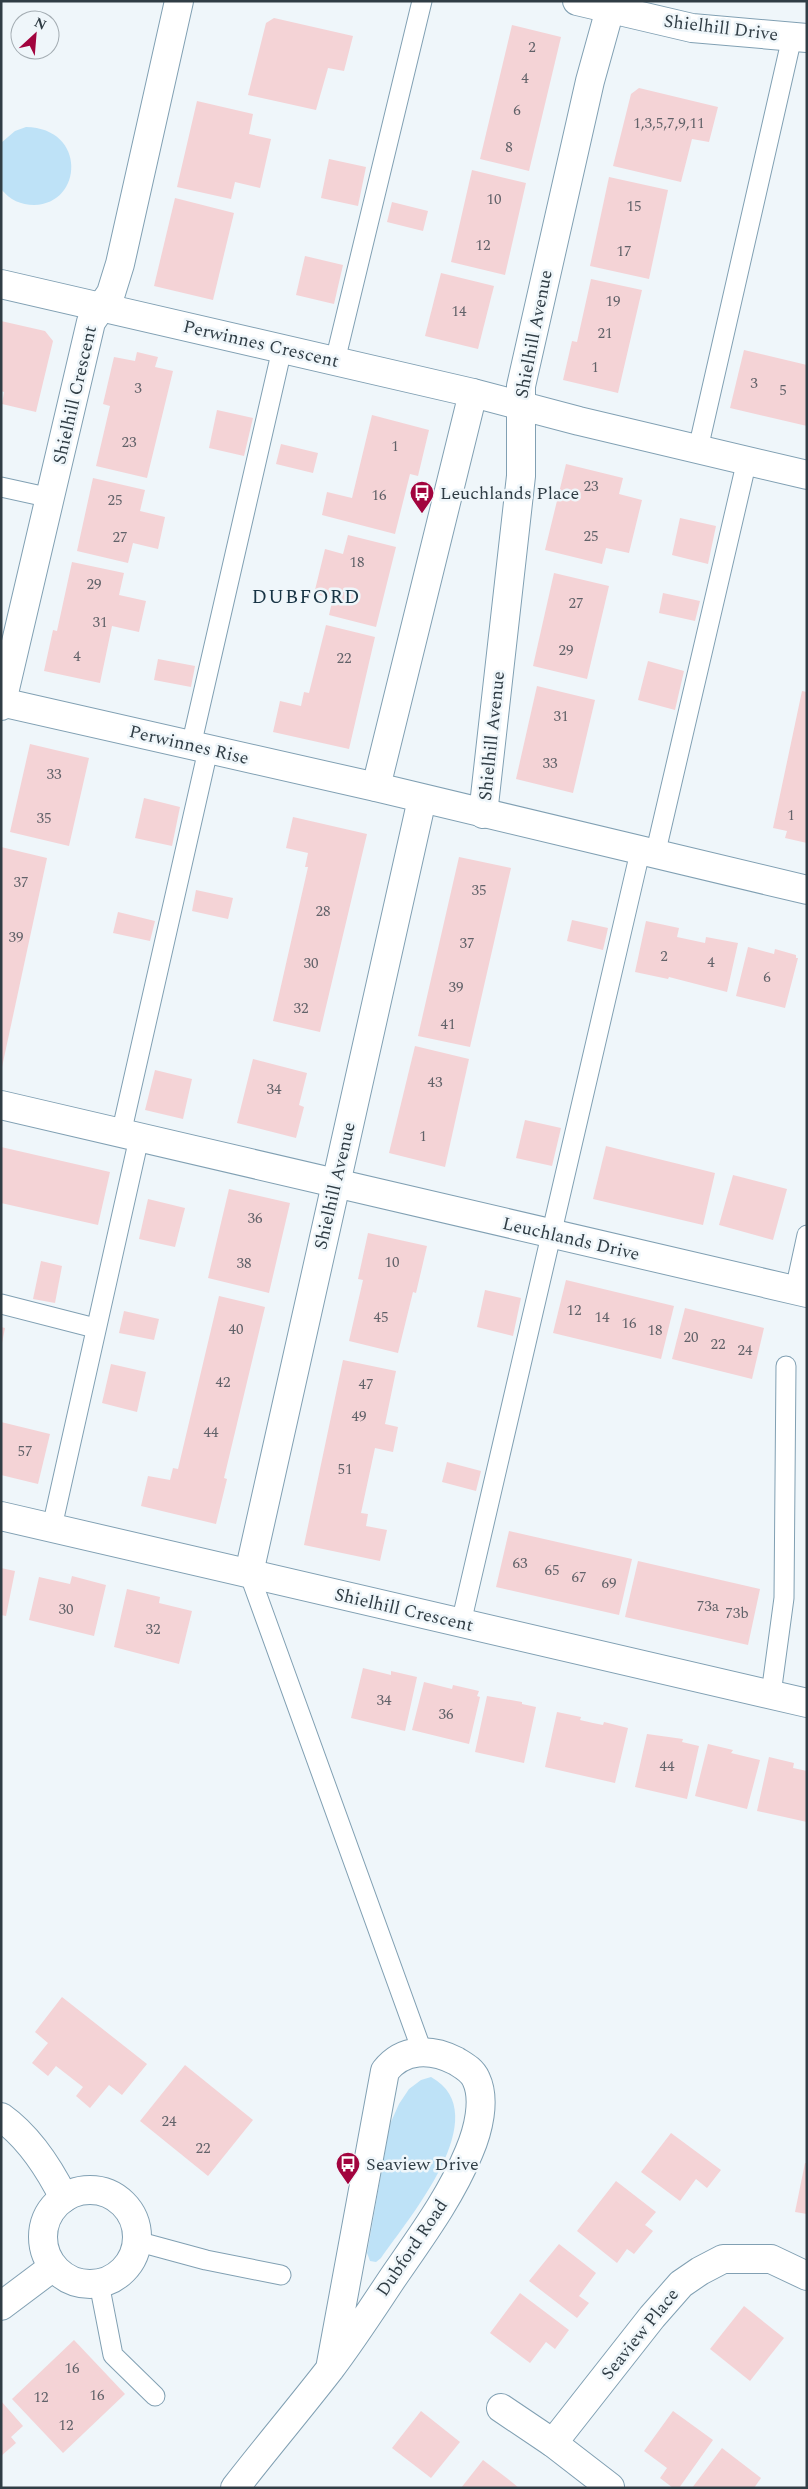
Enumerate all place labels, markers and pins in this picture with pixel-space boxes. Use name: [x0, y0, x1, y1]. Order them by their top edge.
bus stop icon: Leuchlands Place: [409, 480, 435, 514]
place label: Leuchlands Place: [440, 480, 579, 507]
bus stop icon: Seaview Drive: [335, 2151, 361, 2185]
place label: Seaview Drive: [366, 2151, 479, 2178]

